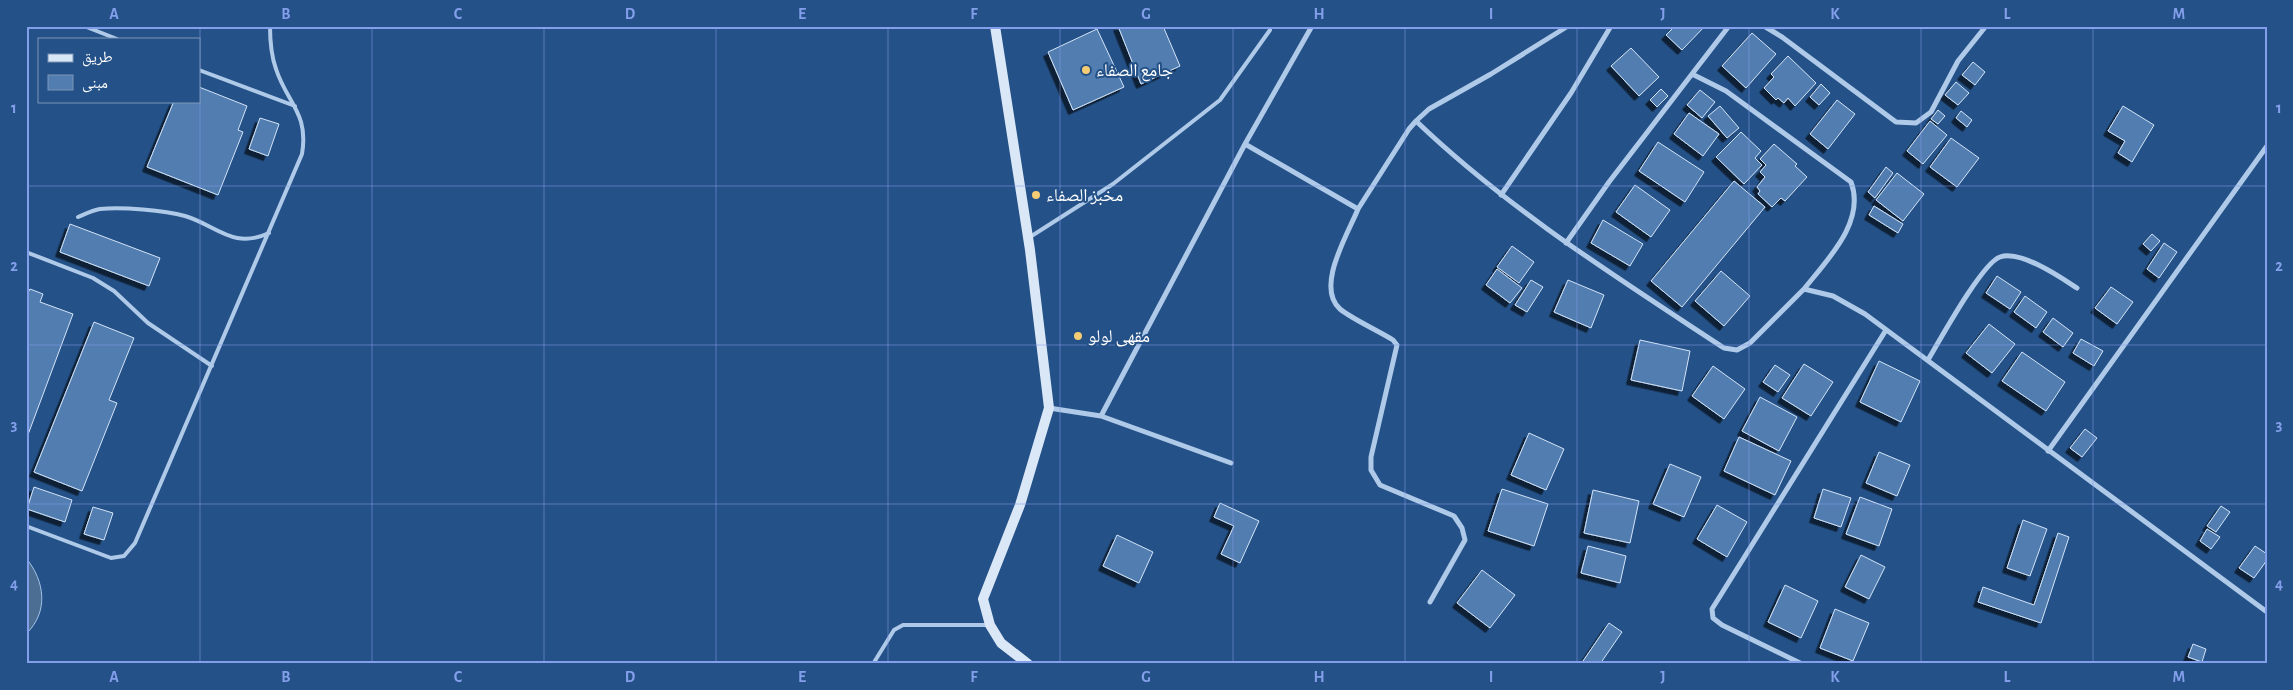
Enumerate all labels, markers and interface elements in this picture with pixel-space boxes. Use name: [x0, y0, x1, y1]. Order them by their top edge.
text: A: [109, 6, 119, 22]
text: B: [281, 6, 291, 22]
text: C: [454, 6, 463, 22]
text: D: [625, 6, 636, 22]
text: E: [798, 6, 806, 22]
text: F: [970, 6, 978, 22]
text: G: [1141, 6, 1151, 22]
text: H: [1313, 6, 1325, 22]
text: I: [1489, 6, 1493, 22]
text: J: [1660, 6, 1666, 22]
text: K: [1830, 6, 1840, 22]
text: L: [2004, 6, 2011, 22]
text: M: [2173, 6, 2185, 22]
legend: [38, 38, 200, 102]
text: طريق: [82, 50, 113, 67]
place label: جامع الصفاء: [1096, 62, 1173, 82]
marker: جامع الصفاء: [1080, 64, 1092, 76]
text: مبنى: [82, 76, 108, 93]
text: 1: [11, 100, 17, 116]
text: 1: [2276, 100, 2282, 116]
place label: مخبز الصفاء: [1046, 187, 1123, 206]
marker: مخبز الصفاء: [1030, 189, 1042, 201]
text: 2: [10, 258, 18, 274]
text: 2: [2275, 258, 2283, 274]
place label: مقهى لولو: [1088, 328, 1150, 347]
marker: مقهى لولو: [1072, 330, 1084, 342]
text: 3: [11, 417, 18, 433]
text: 3: [2276, 417, 2283, 433]
text: 4: [10, 576, 18, 592]
text: 4: [2275, 576, 2283, 592]
text: A: [109, 669, 119, 685]
text: B: [281, 669, 291, 685]
text: C: [454, 669, 463, 685]
text: D: [625, 669, 636, 685]
text: E: [798, 669, 806, 685]
text: F: [970, 669, 978, 685]
text: G: [1141, 669, 1151, 685]
text: H: [1313, 669, 1325, 685]
text: I: [1489, 669, 1493, 685]
text: J: [1660, 669, 1666, 685]
text: K: [1830, 669, 1840, 685]
text: L: [2004, 669, 2011, 685]
text: M: [2173, 669, 2185, 685]

